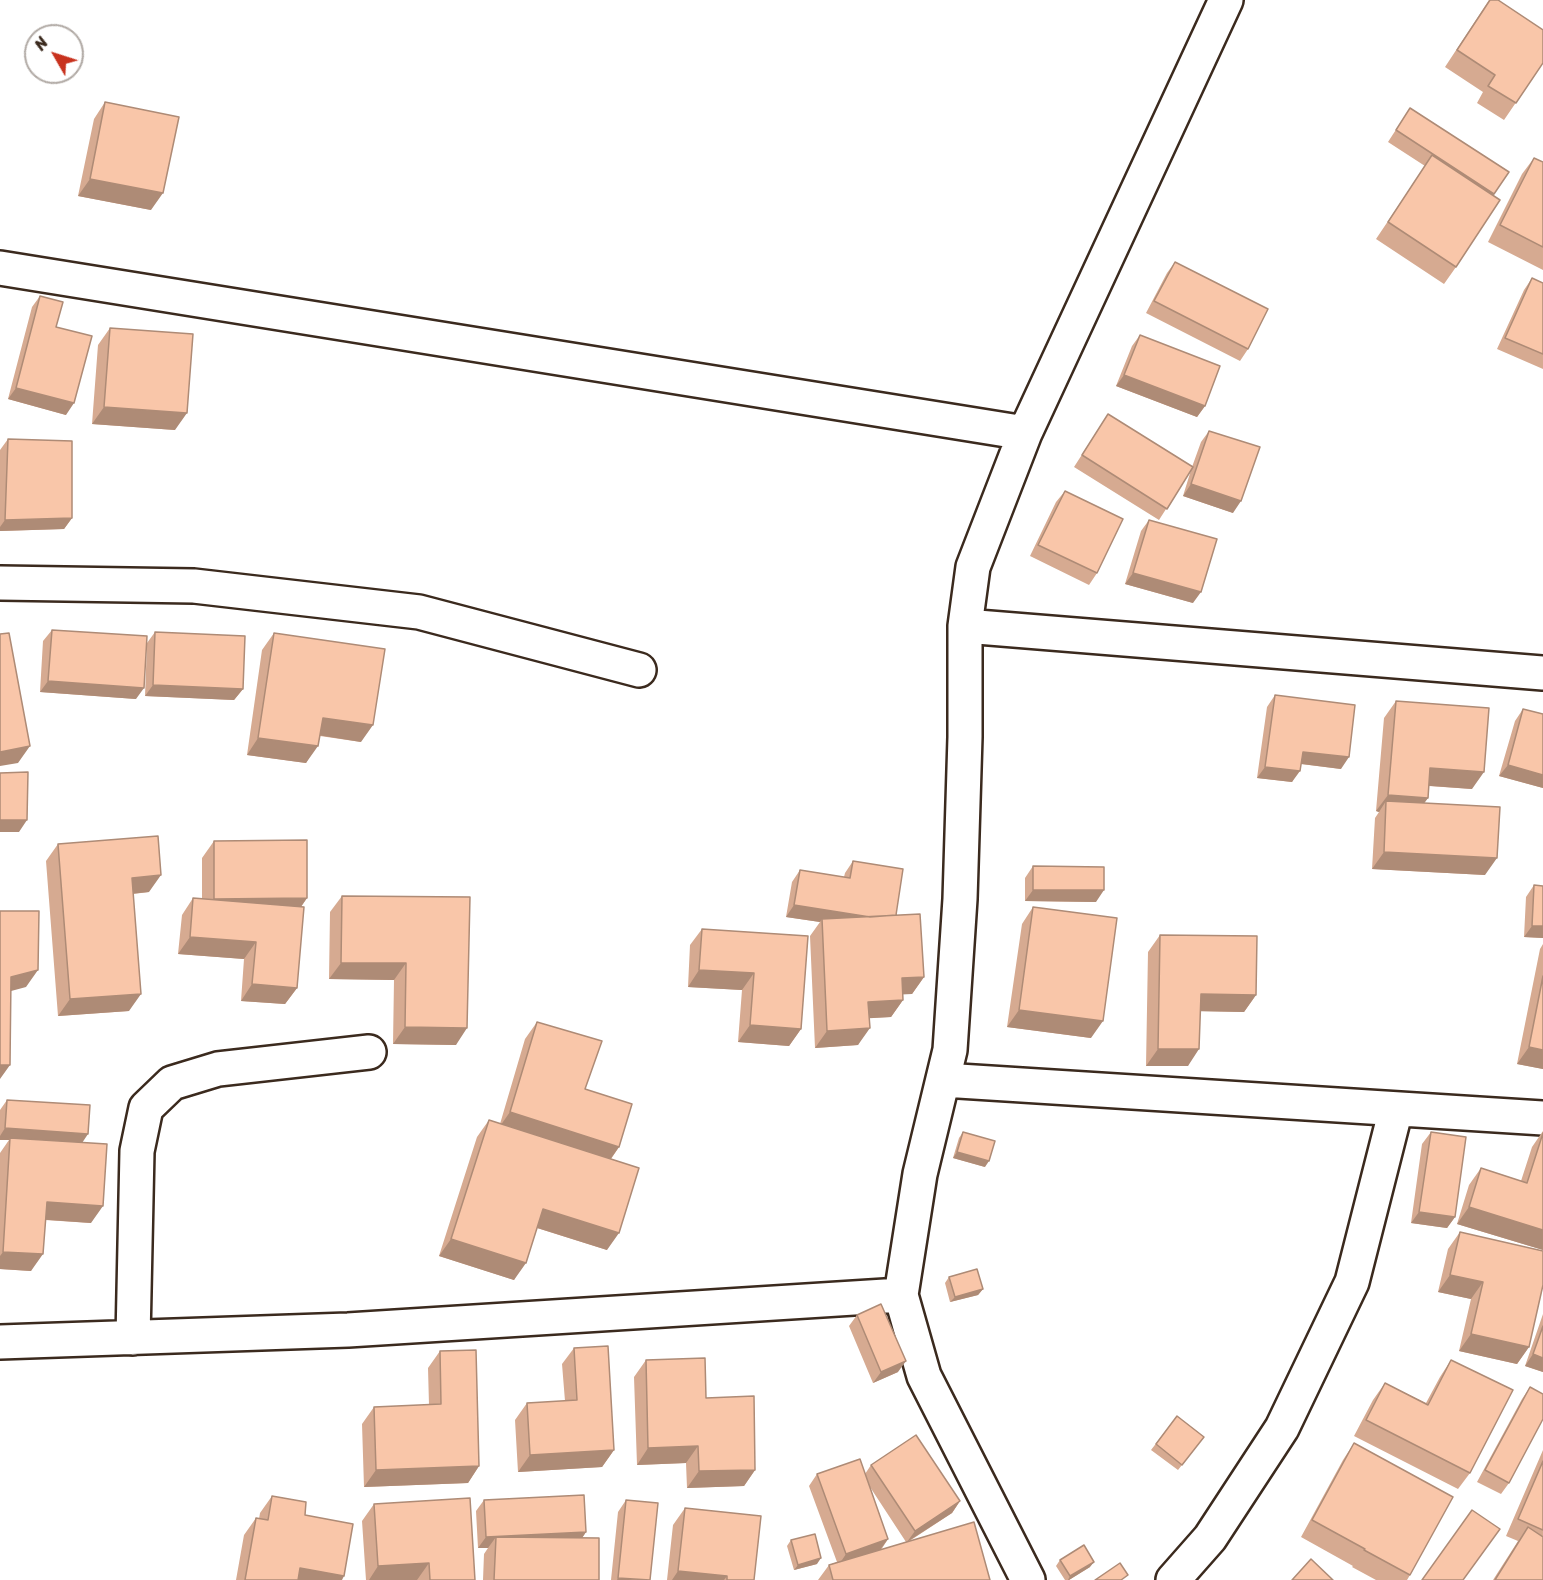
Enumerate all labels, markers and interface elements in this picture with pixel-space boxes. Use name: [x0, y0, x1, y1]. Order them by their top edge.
north arrow: [24, 24, 84, 84]
text: N: [26, 30, 56, 57]

